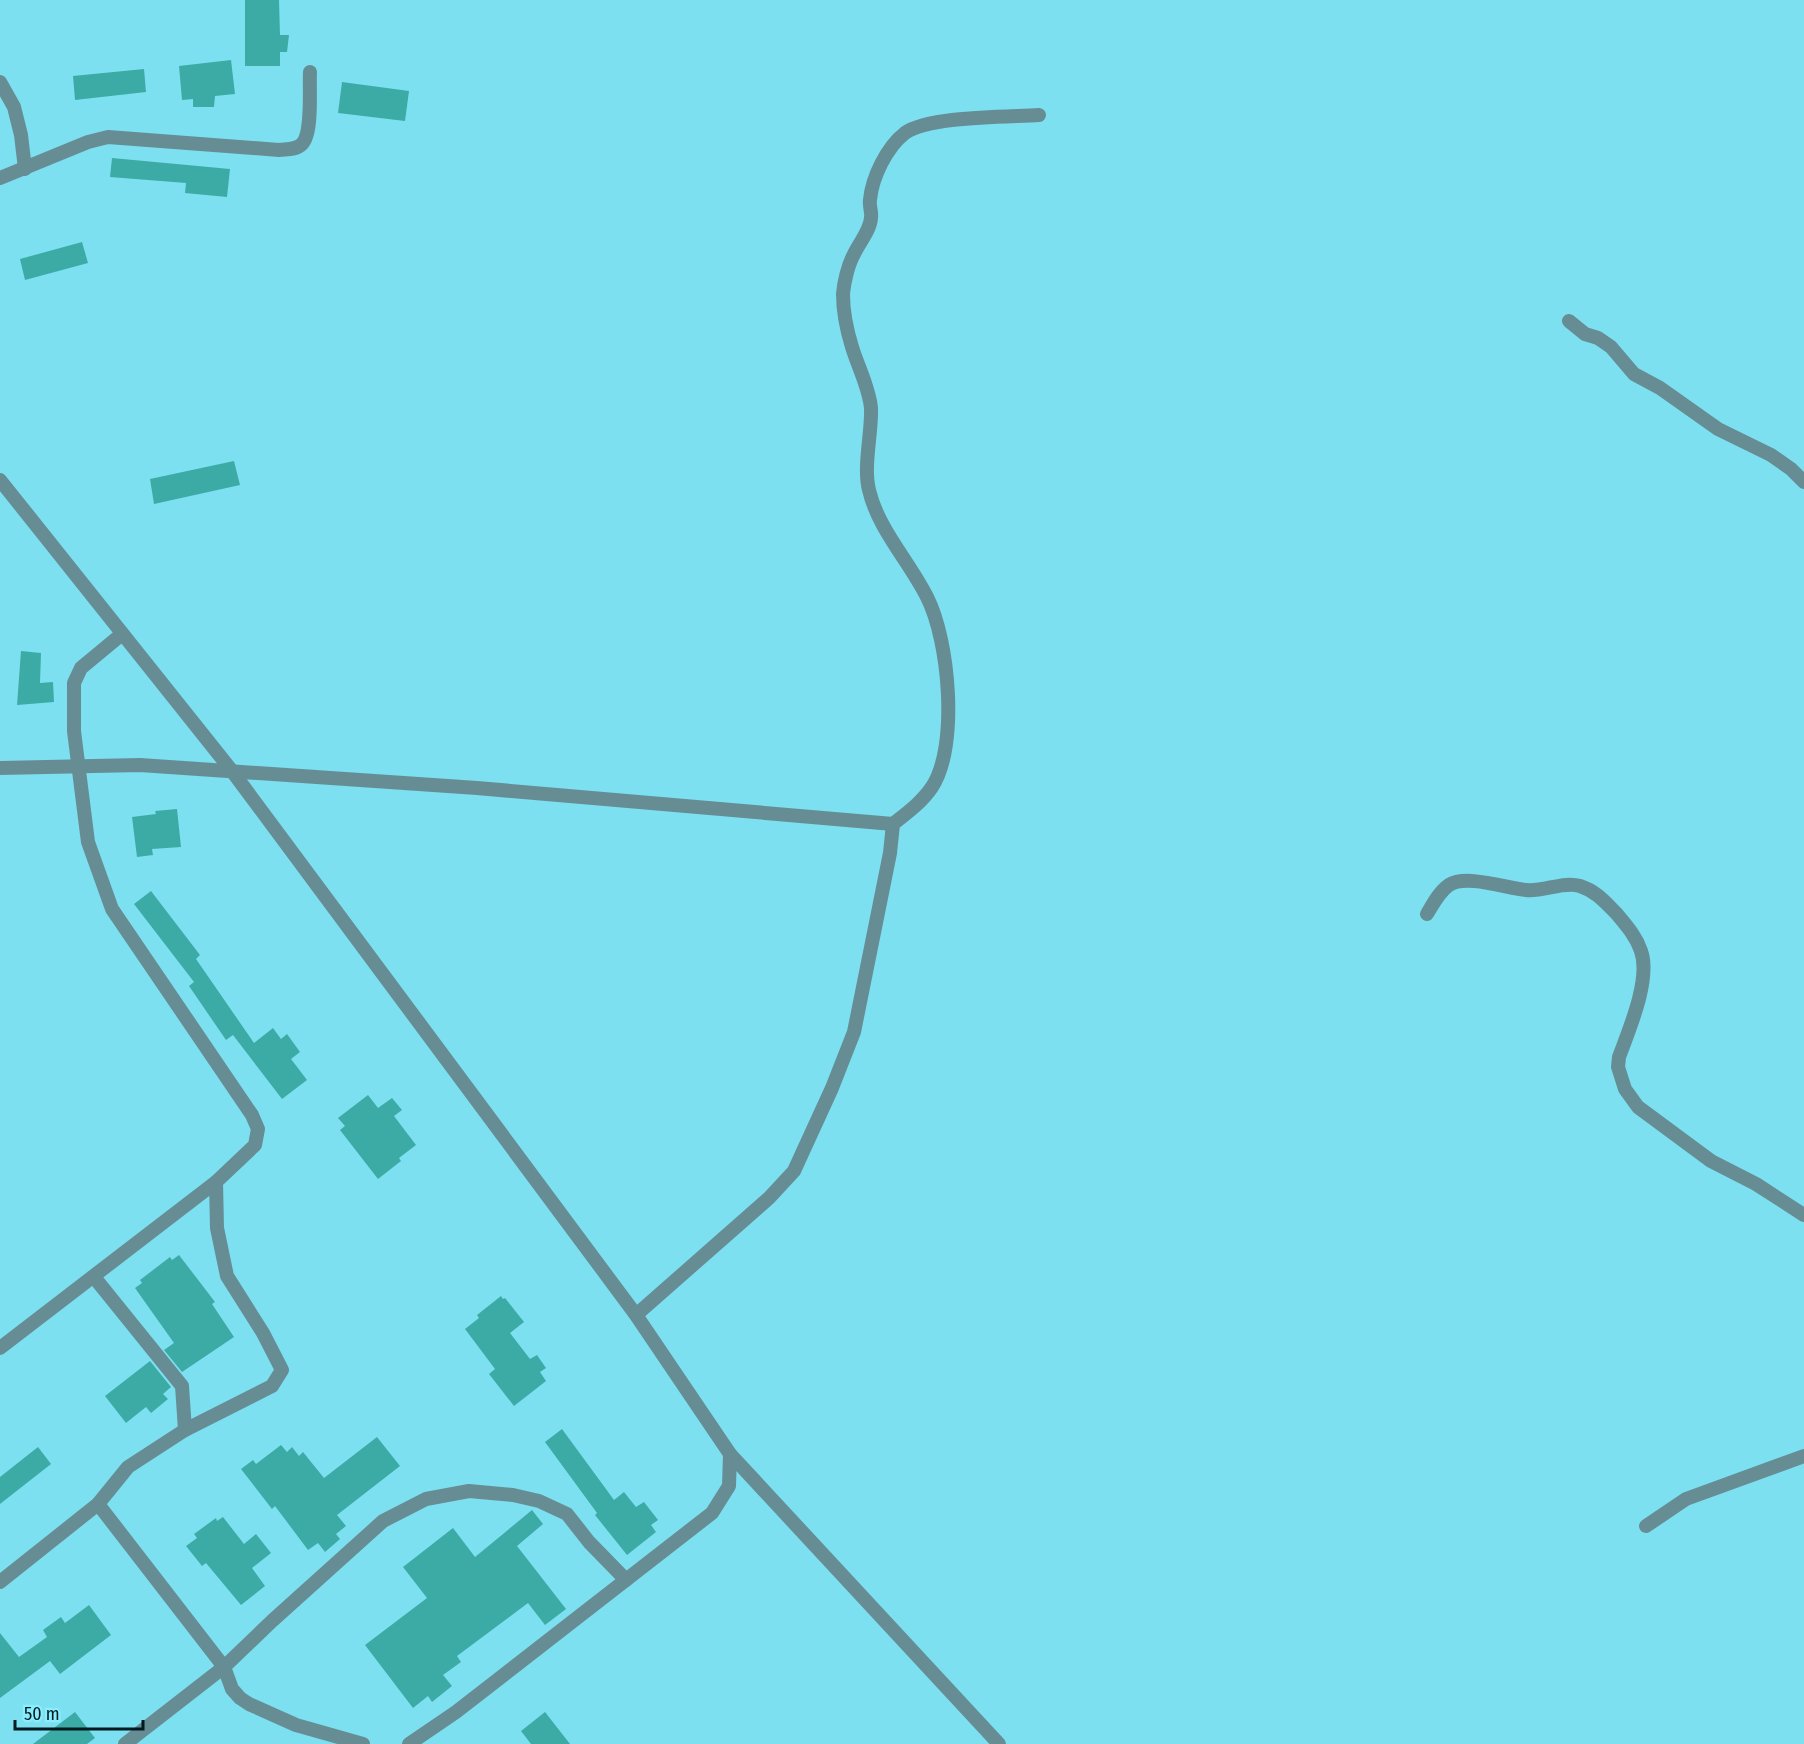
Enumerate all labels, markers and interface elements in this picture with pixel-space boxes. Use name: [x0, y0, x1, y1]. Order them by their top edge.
scale bar: [15, 1693, 142, 1731]
text: 50 m: [24, 1703, 60, 1725]

